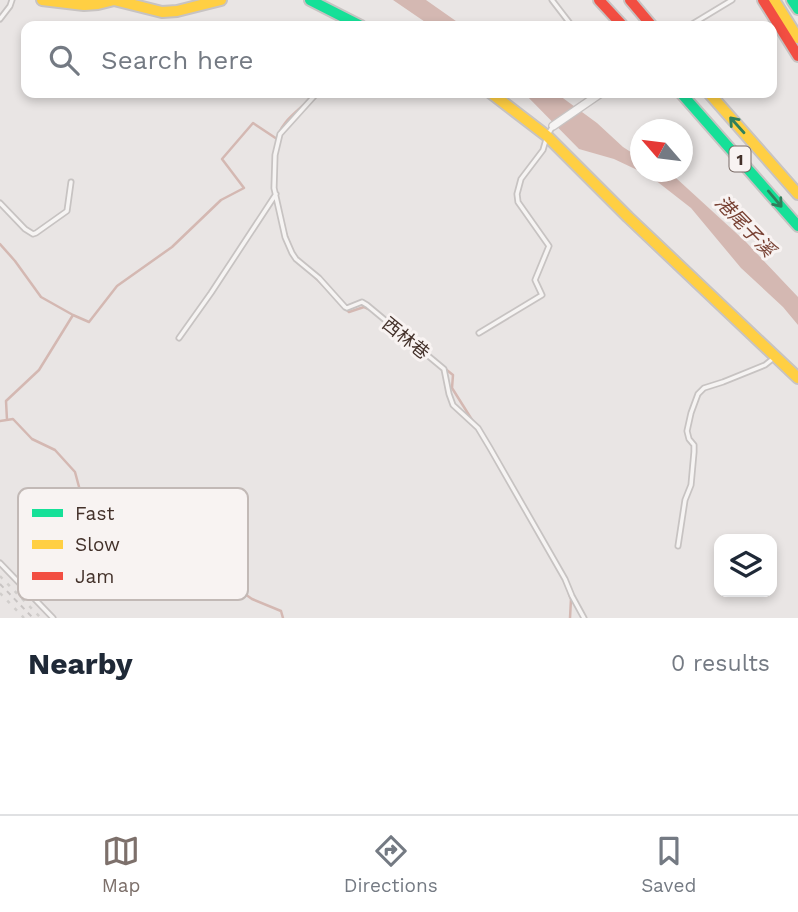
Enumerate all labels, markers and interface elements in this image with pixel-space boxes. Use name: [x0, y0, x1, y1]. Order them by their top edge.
search box: [21, 21, 777, 98]
icon: search: [45, 41, 83, 79]
text: Search here: [101, 45, 253, 75]
one-way arrow: [729, 116, 745, 134]
north arrow: [630, 119, 693, 182]
road number: 1: [730, 146, 750, 172]
one-way arrow: [767, 190, 783, 208]
water label: 港尾子溪: [710, 191, 782, 263]
street label: 西林巷: [378, 313, 434, 363]
legend: [18, 488, 248, 600]
text: Fast: [75, 502, 114, 525]
text: Slow: [75, 533, 120, 556]
map controls: [714, 534, 777, 597]
button: layers: [714, 534, 777, 597]
text: Jam: [75, 565, 114, 588]
text: Nearby: [28, 646, 133, 681]
text: 0 results: [671, 650, 770, 677]
tab: Map: [102, 832, 140, 897]
tab: Directions: [344, 832, 438, 897]
tab: Saved: [641, 832, 696, 897]

